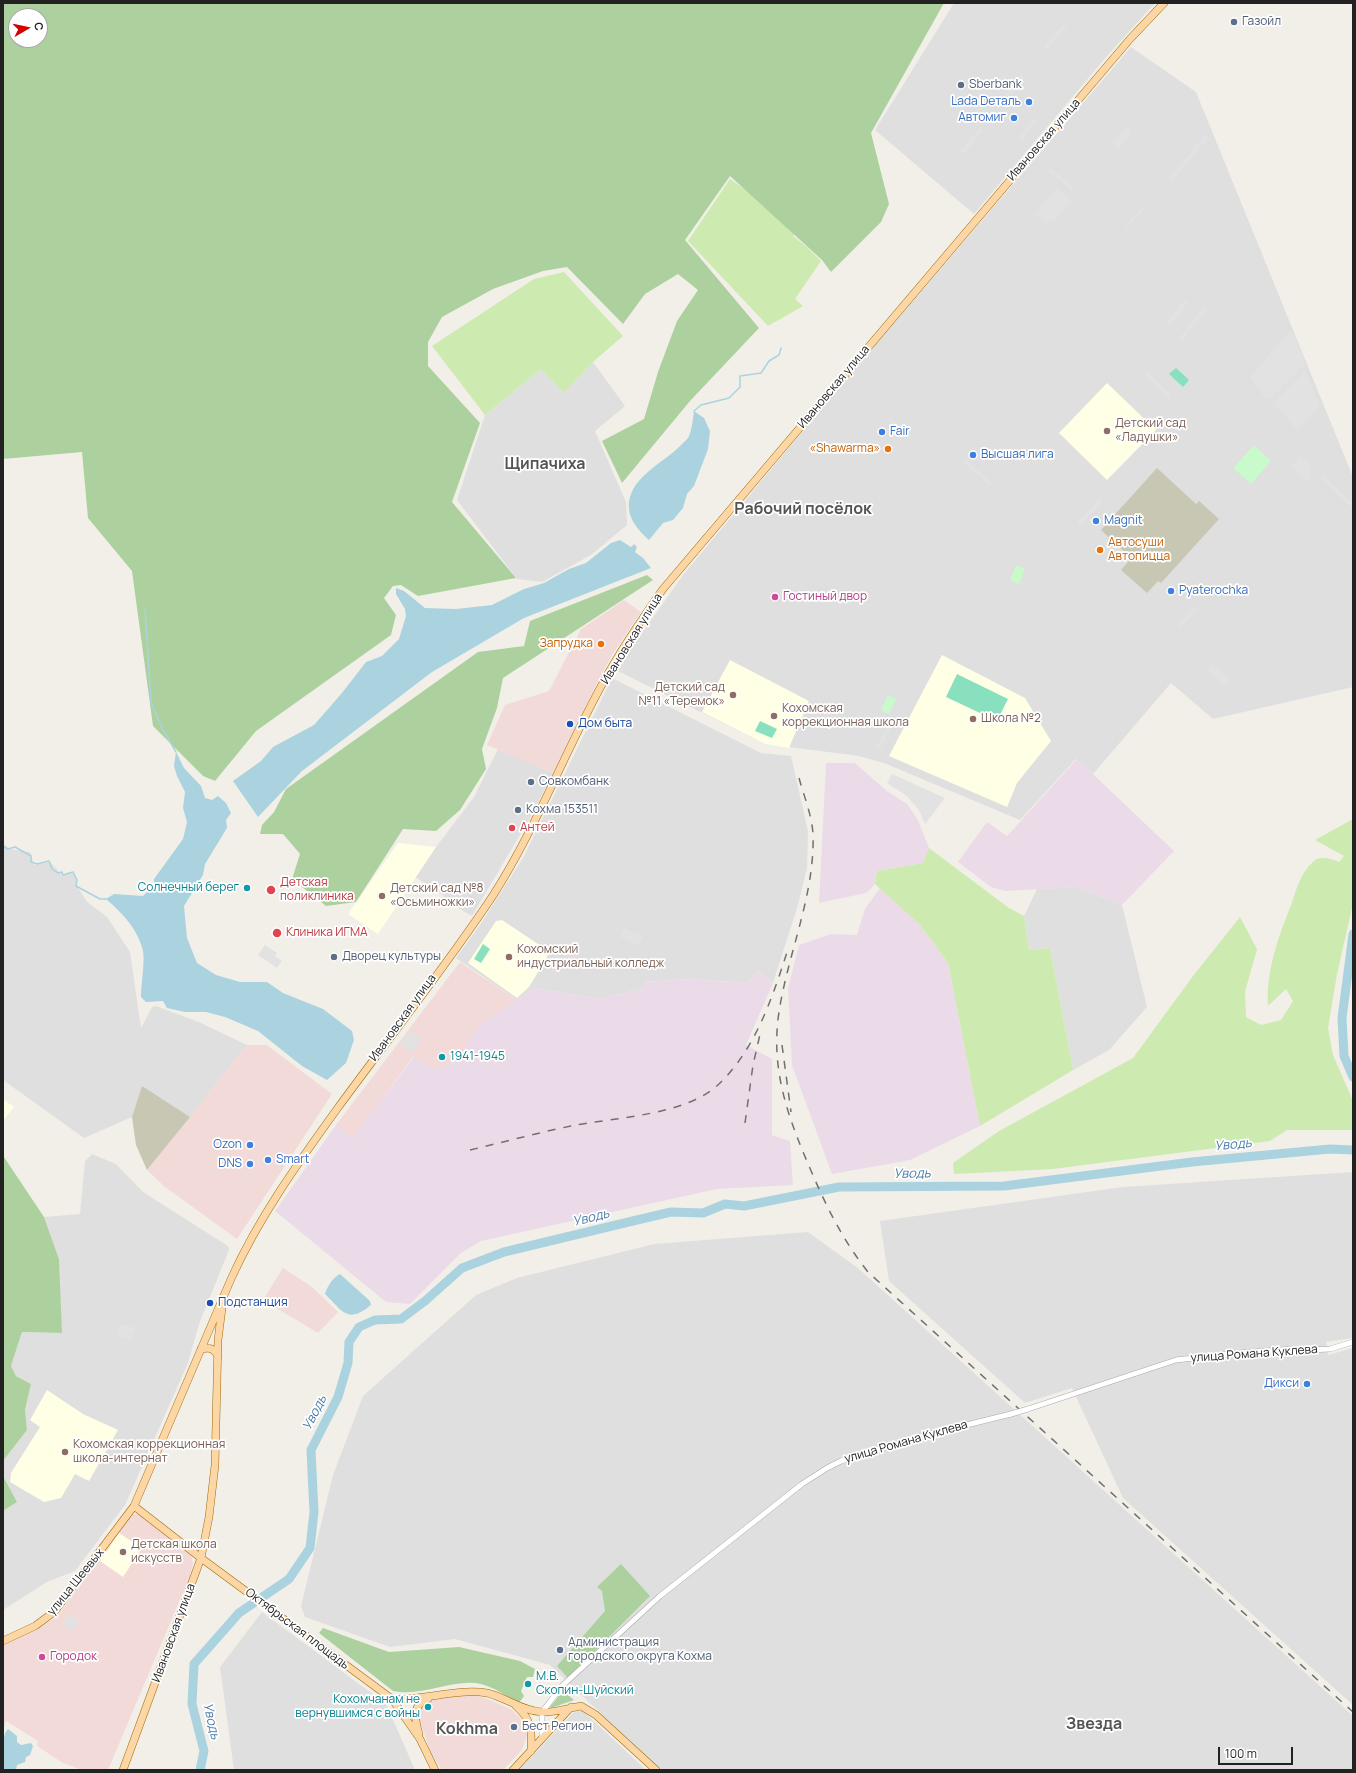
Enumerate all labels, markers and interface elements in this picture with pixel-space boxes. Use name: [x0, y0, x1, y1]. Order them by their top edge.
north arrow: [8, 8, 48, 48]
place label: Газойл: [1242, 15, 1281, 29]
marker: Газойл: [1229, 17, 1239, 27]
text: С: [31, 21, 47, 31]
place label: Sberbank: [969, 78, 1022, 92]
marker: Sberbank: [956, 80, 966, 90]
place label: Lada Dеталь: [951, 95, 1021, 109]
street label: Ивановская улица: [1004, 96, 1084, 184]
marker: Lada Dеталь: [1024, 97, 1034, 107]
place label: Автомиг: [958, 111, 1006, 125]
marker: Автомиг: [1009, 113, 1019, 123]
street label: Ивановская улица: [795, 342, 873, 432]
place label: Детский сад «Ладушки»: [1115, 417, 1186, 445]
place label: Fair: [890, 425, 910, 439]
marker: Детский сад «Ладушки»: [1102, 426, 1112, 436]
marker: Fair: [877, 427, 887, 437]
place label: «Shawarma»: [810, 442, 880, 456]
marker: «Shawarma»: [883, 444, 893, 454]
place label: Высшая лига: [981, 448, 1054, 462]
marker: Высшая лига: [968, 450, 978, 460]
district label: Щипачиха: [505, 455, 585, 475]
district label: Рабочий посёлок: [734, 500, 872, 520]
place label: Magnit: [1104, 514, 1143, 528]
marker: Magnit: [1091, 516, 1101, 526]
place label: Автосуши Автопицца: [1108, 536, 1170, 564]
marker: Автосуши Автопицца: [1095, 545, 1105, 555]
place label: Pyaterochka: [1179, 584, 1248, 598]
marker: Pyaterochka: [1166, 586, 1176, 596]
place label: Гостиный двор: [783, 590, 867, 604]
street label: Ивановская улица: [598, 591, 666, 687]
marker: Гостиный двор: [770, 592, 780, 602]
place label: Запрудка: [540, 637, 593, 651]
marker: Запрудка: [596, 639, 606, 649]
place label: Детский сад №11 «Теремок»: [638, 681, 725, 709]
marker: Детский сад №11 «Теремок»: [728, 690, 738, 700]
place label: Кохомская коррекционная школа: [782, 702, 909, 730]
marker: Кохомская коррекционная школа: [769, 711, 779, 721]
place label: Школа №2: [981, 712, 1041, 726]
marker: Школа №2: [968, 714, 978, 724]
place label: Дом быта: [578, 717, 632, 731]
marker: Дом быта: [565, 719, 575, 729]
place label: Совкомбанк: [539, 775, 609, 789]
marker: Совкомбанк: [526, 777, 536, 787]
place label: Кохма 153511: [526, 803, 598, 817]
marker: Кохма 153511: [513, 805, 523, 815]
place label: Антей: [520, 821, 555, 835]
marker: Антей: [507, 823, 517, 833]
place label: Детская поликлиника: [280, 876, 354, 904]
place label: Солнечный берег: [138, 881, 239, 895]
place label: Детский сад №8 «Осьминожки»: [390, 882, 483, 910]
marker: Солнечный берег: [242, 883, 252, 893]
marker: Детская поликлиника: [265, 884, 277, 896]
marker: Детский сад №8 «Осьминожки»: [377, 891, 387, 901]
place label: Клиника ИГМА: [286, 926, 368, 940]
marker: Клиника ИГМА: [271, 927, 283, 939]
place label: Кохомский индустриальный колледж: [517, 943, 664, 971]
place label: Дворец культуры: [342, 950, 441, 964]
marker: Дворец культуры: [329, 952, 339, 962]
marker: Кохомский индустриальный колледж: [504, 952, 514, 962]
street label: Ивановская улица: [367, 972, 439, 1064]
place label: 1941-1945: [450, 1050, 505, 1064]
marker: 1941-1945: [437, 1052, 447, 1062]
water label: Уводь: [1214, 1136, 1252, 1154]
place label: Ozon: [213, 1138, 242, 1152]
marker: Ozon: [245, 1140, 255, 1150]
place label: Smart: [276, 1153, 309, 1167]
marker: Smart: [263, 1155, 273, 1165]
place label: DNS: [218, 1157, 242, 1171]
marker: DNS: [245, 1159, 255, 1169]
water label: Уводь: [893, 1166, 931, 1182]
water label: Уводь: [571, 1206, 611, 1230]
place label: Подстанция: [218, 1296, 288, 1310]
marker: Подстанция: [205, 1298, 215, 1308]
street label: улица Романа Куклева: [1190, 1342, 1318, 1366]
place label: Дикси: [1264, 1377, 1299, 1391]
marker: Дикси: [1302, 1379, 1312, 1389]
water label: Уводь: [300, 1393, 330, 1433]
street label: улица Романа Куклева: [843, 1418, 969, 1466]
place label: Кохомская коррекционная школа-интернат: [73, 1438, 225, 1466]
marker: Кохомская коррекционная школа-интернат: [60, 1447, 70, 1457]
place label: Детская школа искусств: [131, 1538, 217, 1566]
street label: улица Шеевых: [45, 1546, 107, 1618]
marker: Детская школа искусств: [118, 1547, 128, 1557]
street label: Ивановская улица: [149, 1582, 199, 1684]
street label: Октябрьская площадь: [242, 1585, 352, 1673]
place label: Администрация городского округа Кохма: [568, 1636, 712, 1664]
marker: Администрация городского округа Кохма: [555, 1645, 565, 1655]
place label: Городок: [50, 1650, 97, 1664]
marker: Городок: [37, 1652, 47, 1662]
place label: М.В. Скопин-Шуйский: [536, 1670, 634, 1698]
marker: М.В. Скопин-Шуйский: [523, 1679, 533, 1689]
place label: Кохомчанам не вернувшимся с войны: [295, 1693, 420, 1721]
water label: Уводь: [199, 1701, 223, 1741]
marker: Кохомчанам не вернувшимся с войны: [423, 1702, 433, 1712]
district label: Звезда: [1066, 1715, 1122, 1735]
district label: Kokhma: [436, 1720, 498, 1740]
place label: Бест Регион: [522, 1720, 592, 1734]
marker: Бест Регион: [509, 1722, 519, 1732]
scale bar: [1220, 1739, 1295, 1765]
text: 100 m: [1225, 1745, 1257, 1762]

